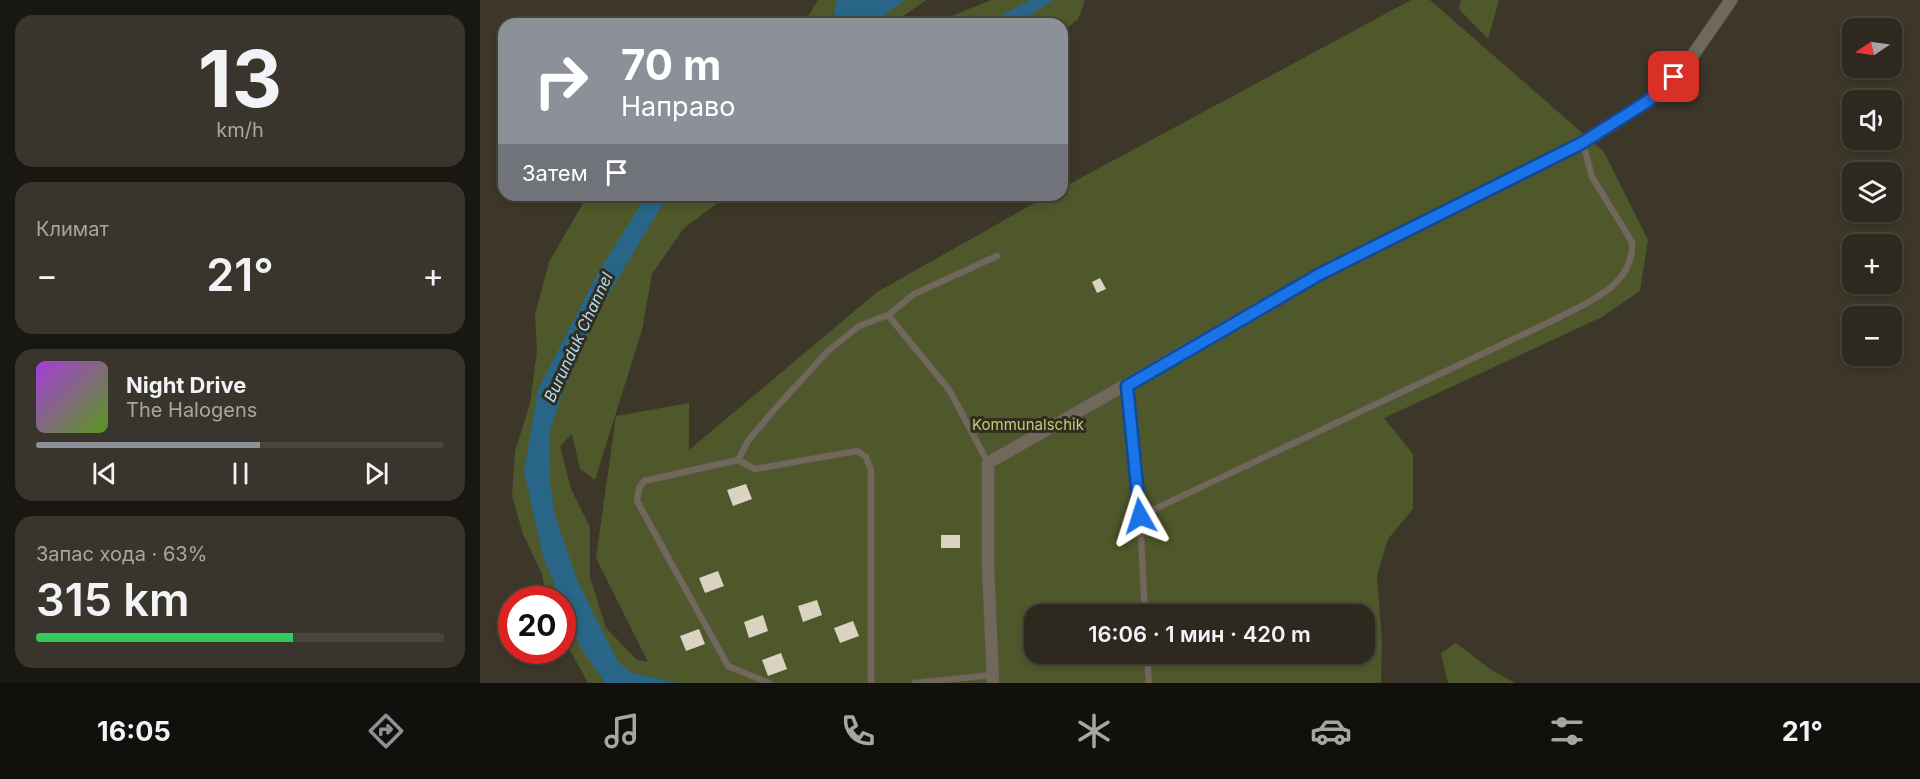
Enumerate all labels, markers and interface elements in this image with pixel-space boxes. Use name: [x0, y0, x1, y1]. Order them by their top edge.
north arrow: [1842, 18, 1902, 78]
map controls: [1842, 18, 1902, 366]
text: 13: [198, 31, 282, 126]
text: 70 m: [621, 39, 721, 90]
icon: right: [522, 42, 600, 120]
pin: [1648, 51, 1699, 102]
icon: arrive: [1657, 60, 1690, 93]
text: Направо: [621, 90, 736, 123]
button: sound: [1842, 90, 1902, 150]
text: km/h: [216, 118, 264, 142]
icon: arrive: [600, 156, 633, 189]
text: Затем: [522, 160, 588, 186]
button: layers: [1842, 162, 1902, 222]
text: Климат: [36, 217, 109, 241]
button: +: [1842, 234, 1902, 294]
text: 21°: [206, 247, 274, 302]
text: −: [36, 255, 58, 295]
text: +: [422, 255, 444, 295]
water label: Burunduk Channel: [539, 269, 617, 405]
button: −: [1842, 306, 1902, 366]
text: Night Drive: [126, 372, 246, 398]
text: The Halogens: [126, 398, 257, 422]
park label: Kommunalschik: [972, 415, 1085, 434]
icon: previous: [88, 457, 121, 490]
icon: pause: [224, 457, 257, 490]
icon: next: [360, 457, 393, 490]
position arrow: [1108, 484, 1172, 548]
text: Запас хода · 63%: [36, 542, 207, 566]
text: 315 km: [36, 572, 189, 627]
speed limit sign: 20: [498, 586, 576, 664]
text: 16:06 · 1 мин · 420 m: [1088, 621, 1311, 647]
icon: directions: [365, 710, 407, 752]
icon: music: [601, 710, 643, 752]
icon: phone: [837, 710, 879, 752]
icon: climate: [1073, 710, 1115, 752]
icon: car: [1310, 710, 1352, 752]
icon: filters: [1546, 710, 1588, 752]
text: 16:05: [97, 715, 171, 748]
text: 21°: [1782, 715, 1823, 748]

